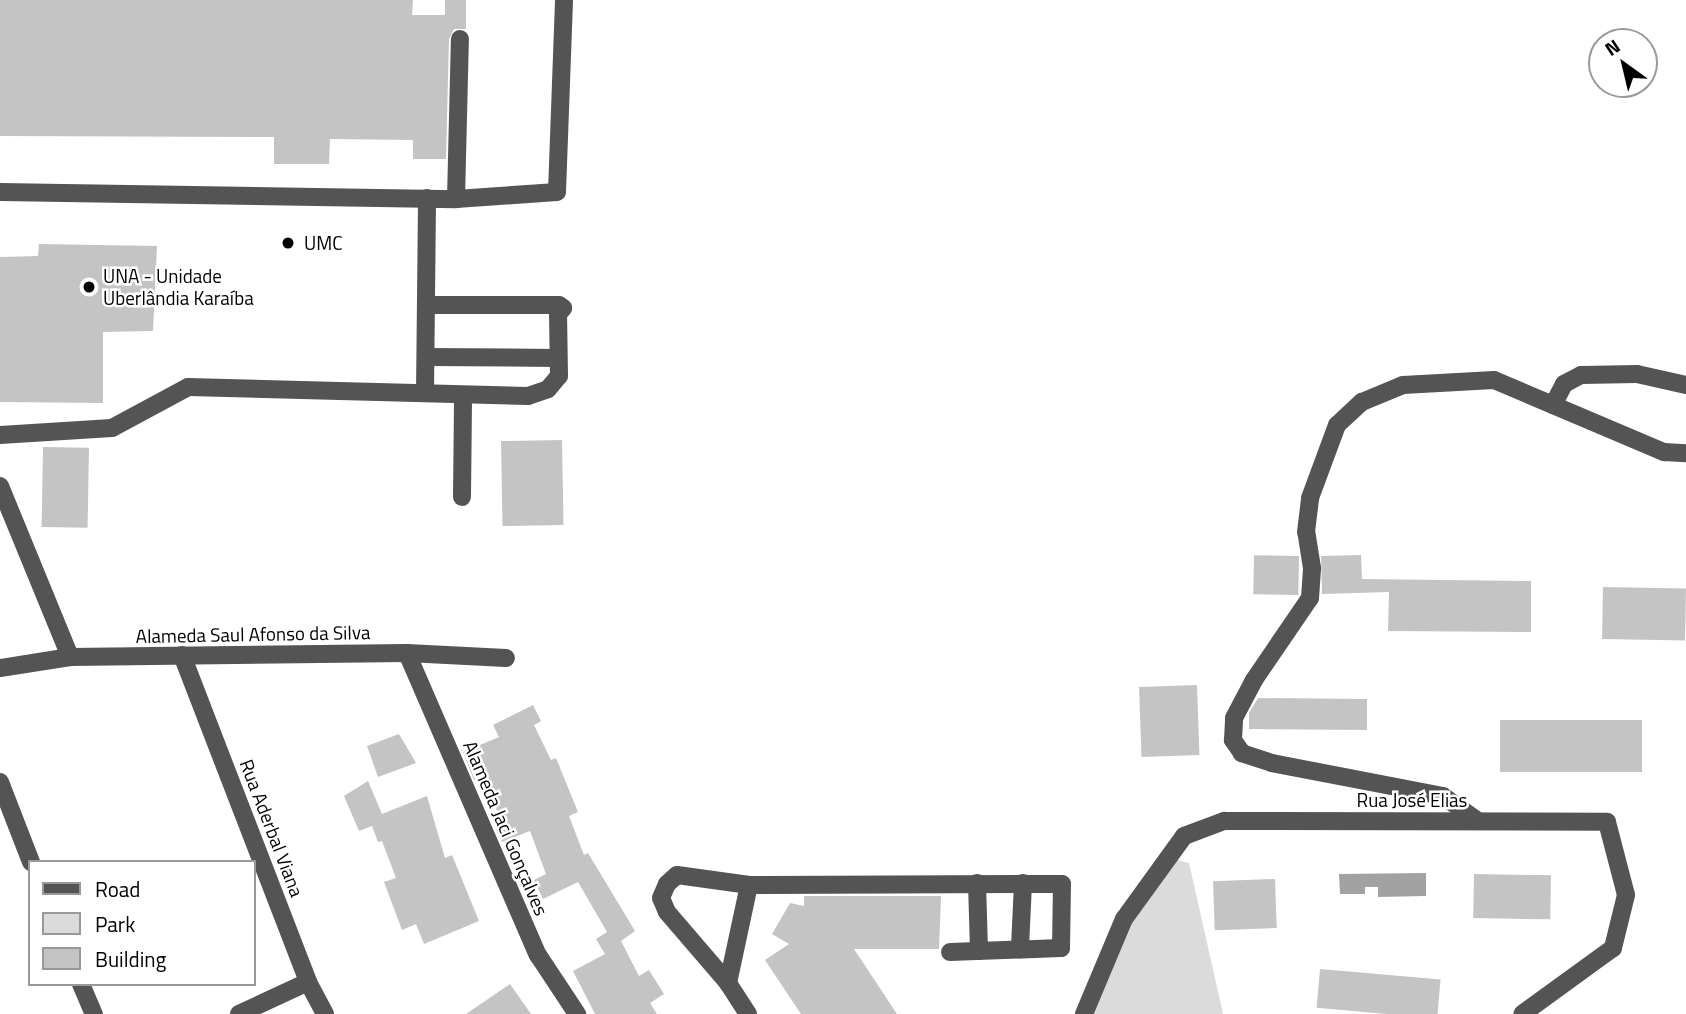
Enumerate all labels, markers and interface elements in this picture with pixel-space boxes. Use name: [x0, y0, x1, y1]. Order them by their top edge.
north arrow: [1588, 28, 1658, 98]
text: N: [1599, 31, 1626, 63]
place label: UMC: [304, 232, 343, 254]
marker: UMC: [278, 233, 298, 253]
place label: UNA - Unidade Uberlândia Karaíba: [103, 265, 254, 309]
marker: UNA - Unidade Uberlândia Karaíba: [81, 279, 97, 295]
street label: Alameda Saul Afonso da Silva: [136, 621, 370, 647]
street label: Alameda Jaci Gonçalves: [459, 737, 553, 919]
street label: Rua Aderbal Viana: [235, 756, 309, 900]
street label: Rua José Elias: [1357, 789, 1467, 811]
legend: [28, 860, 256, 986]
text: Road: [95, 873, 140, 905]
text: Park: [95, 908, 135, 940]
text: Building: [95, 943, 166, 975]

